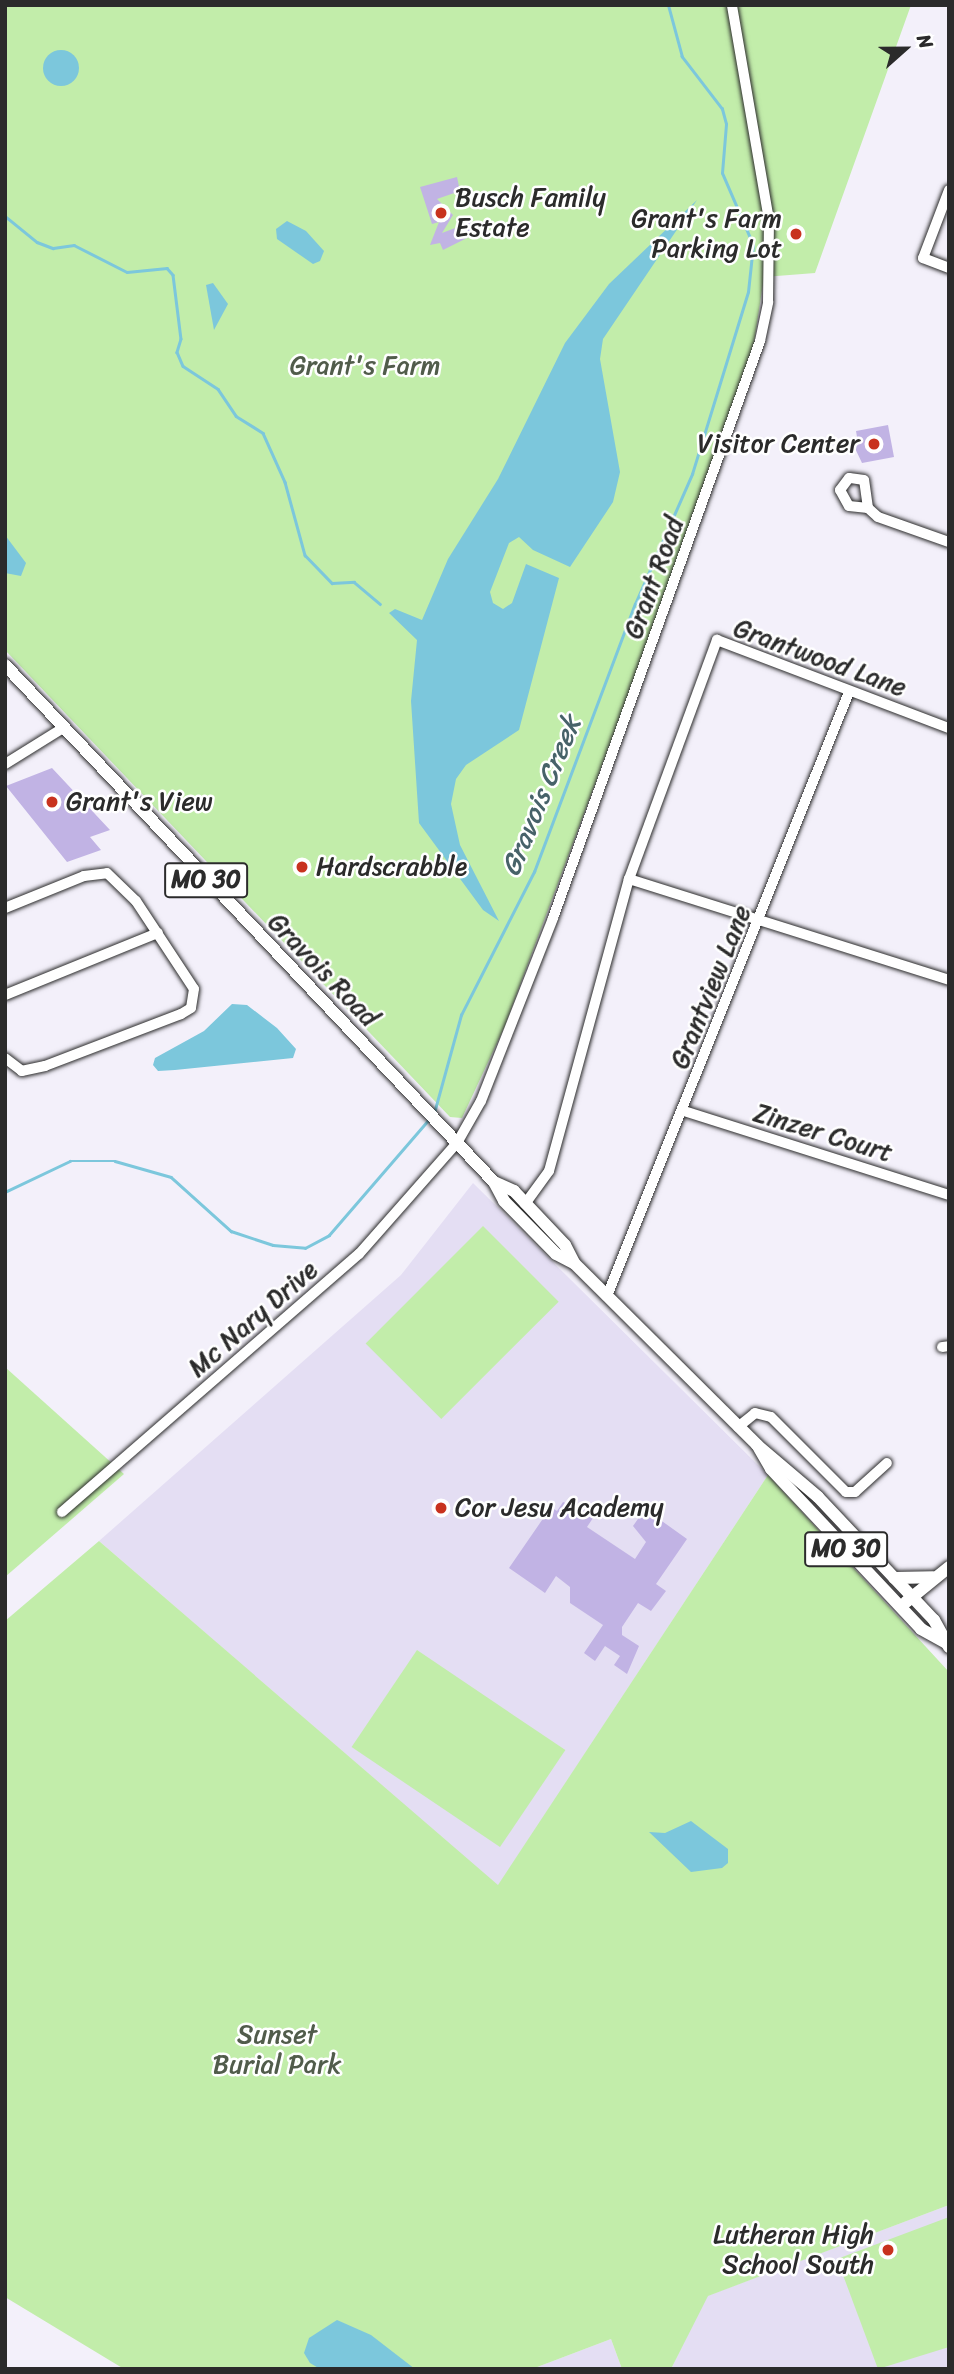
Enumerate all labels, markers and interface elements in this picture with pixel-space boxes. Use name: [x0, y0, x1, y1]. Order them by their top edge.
north arrow: [870, 14, 940, 84]
text: N: [907, 29, 943, 53]
place label: Busch Family Estate: [455, 182, 606, 244]
place label: Grant's Farm Parking Lot: [631, 203, 782, 264]
marker: Busch Family Estate: [433, 205, 449, 221]
marker: Grant's Farm Parking Lot: [788, 226, 804, 242]
park label: Grant's Farm: [290, 350, 440, 382]
place label: Visitor Center: [698, 428, 860, 460]
marker: Visitor Center: [866, 436, 882, 452]
street label: Grant Road: [618, 513, 690, 643]
street label: Grantwood Lane: [729, 612, 911, 704]
water label: Gravois Creek: [494, 711, 588, 881]
place label: Grant's View: [66, 786, 213, 818]
marker: Grant's View: [44, 794, 60, 810]
place label: Hardscrabble: [316, 851, 467, 883]
marker: Hardscrabble: [294, 859, 310, 875]
road number: MO 30: [164, 860, 248, 900]
street label: Grantview Lane: [664, 901, 758, 1073]
street label: Gravois Road: [261, 907, 385, 1033]
street label: Zinzer Court: [750, 1097, 896, 1169]
street label: Mc Nary Drive: [182, 1254, 324, 1384]
place label: Cor Jesu Academy: [455, 1492, 664, 1524]
marker: Cor Jesu Academy: [433, 1500, 449, 1516]
road number: MO 30: [804, 1528, 888, 1569]
park label: Sunset Burial Park: [213, 2019, 341, 2080]
place label: Lutheran High School South: [713, 2219, 874, 2280]
marker: Lutheran High School South: [880, 2242, 896, 2258]

